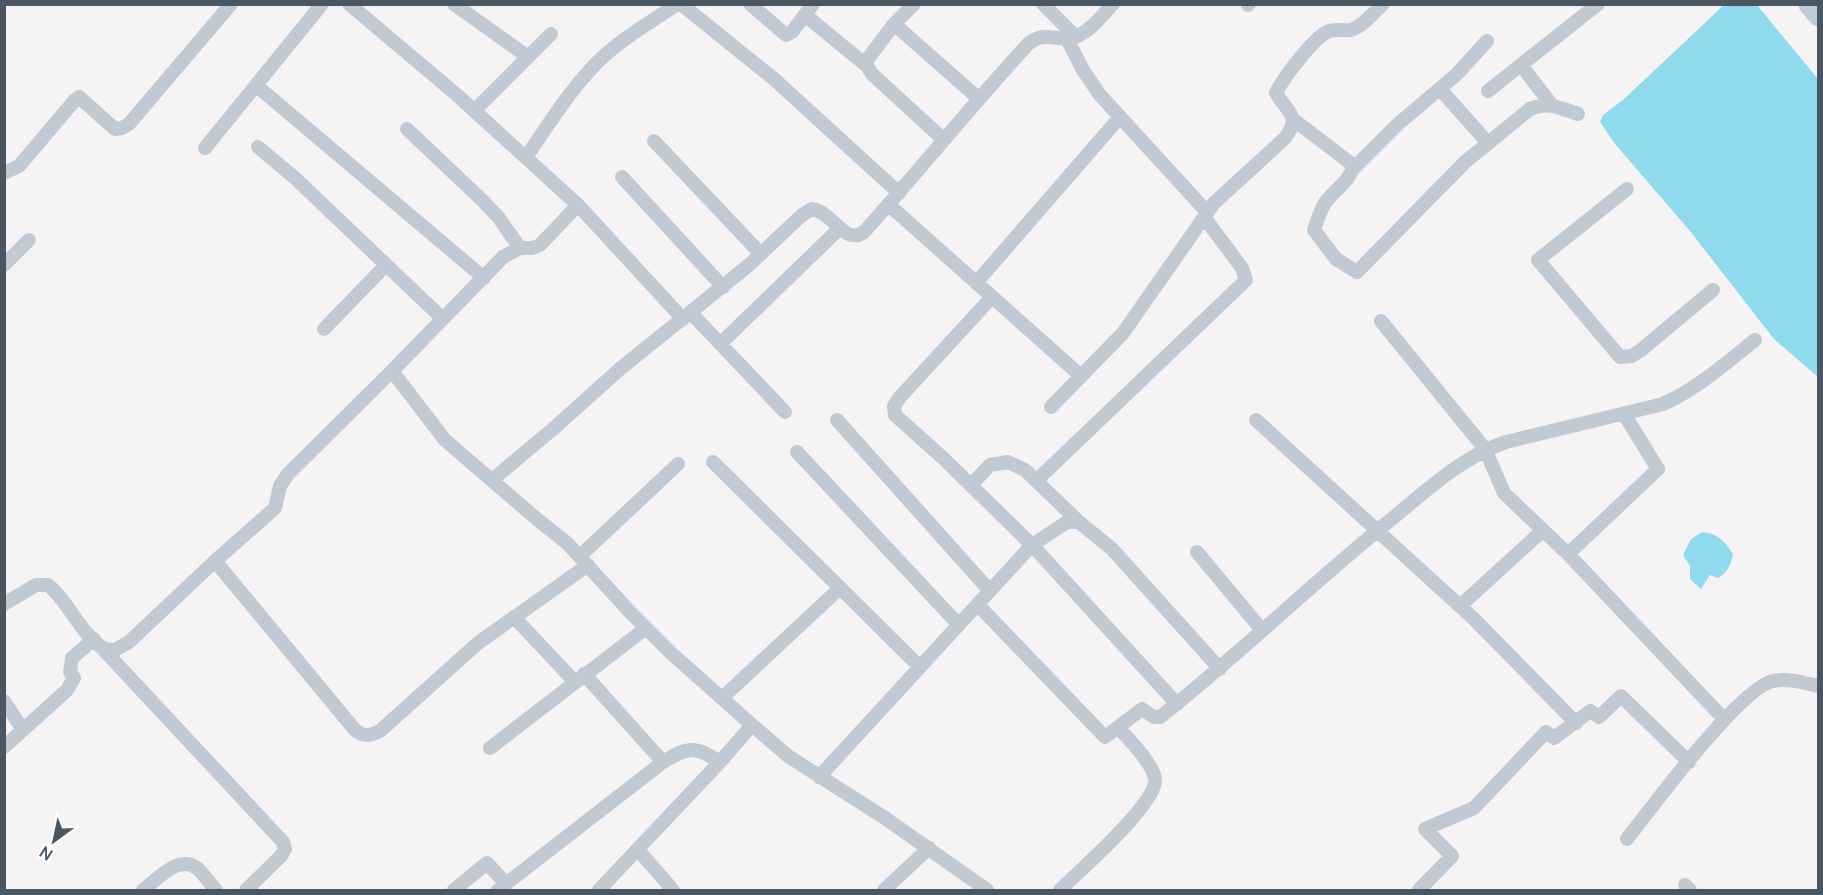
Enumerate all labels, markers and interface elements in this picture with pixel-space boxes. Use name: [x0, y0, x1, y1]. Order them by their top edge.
north arrow: [24, 811, 84, 871]
text: N: [35, 841, 57, 866]

